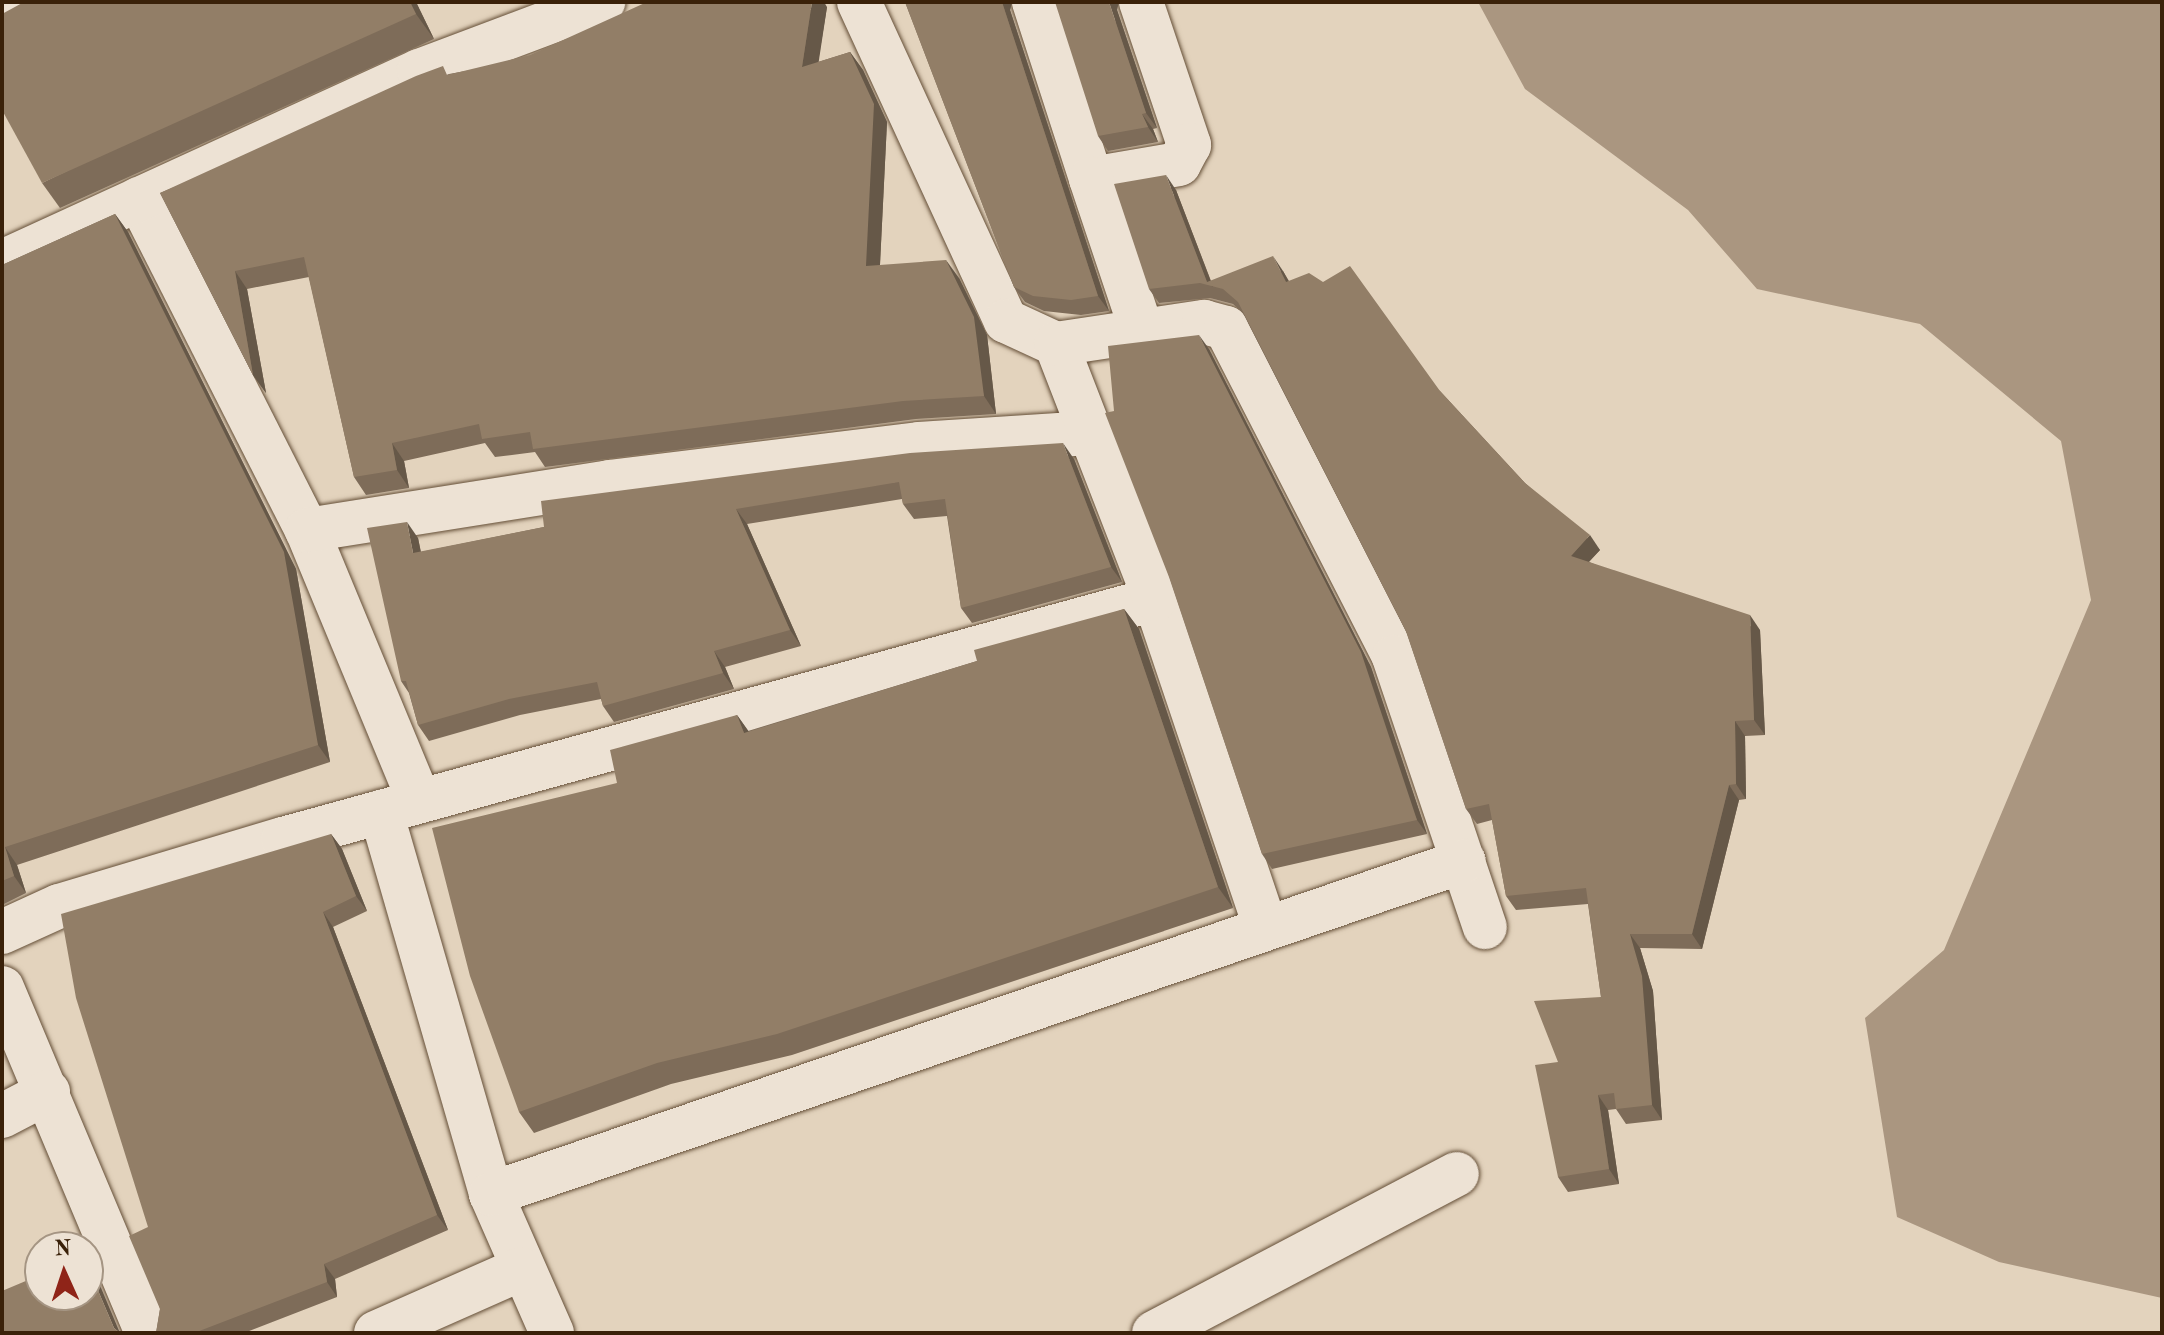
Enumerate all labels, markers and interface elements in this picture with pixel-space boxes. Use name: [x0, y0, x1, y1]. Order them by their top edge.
north arrow: [24, 1231, 104, 1311]
text: N: [54, 1238, 72, 1260]

